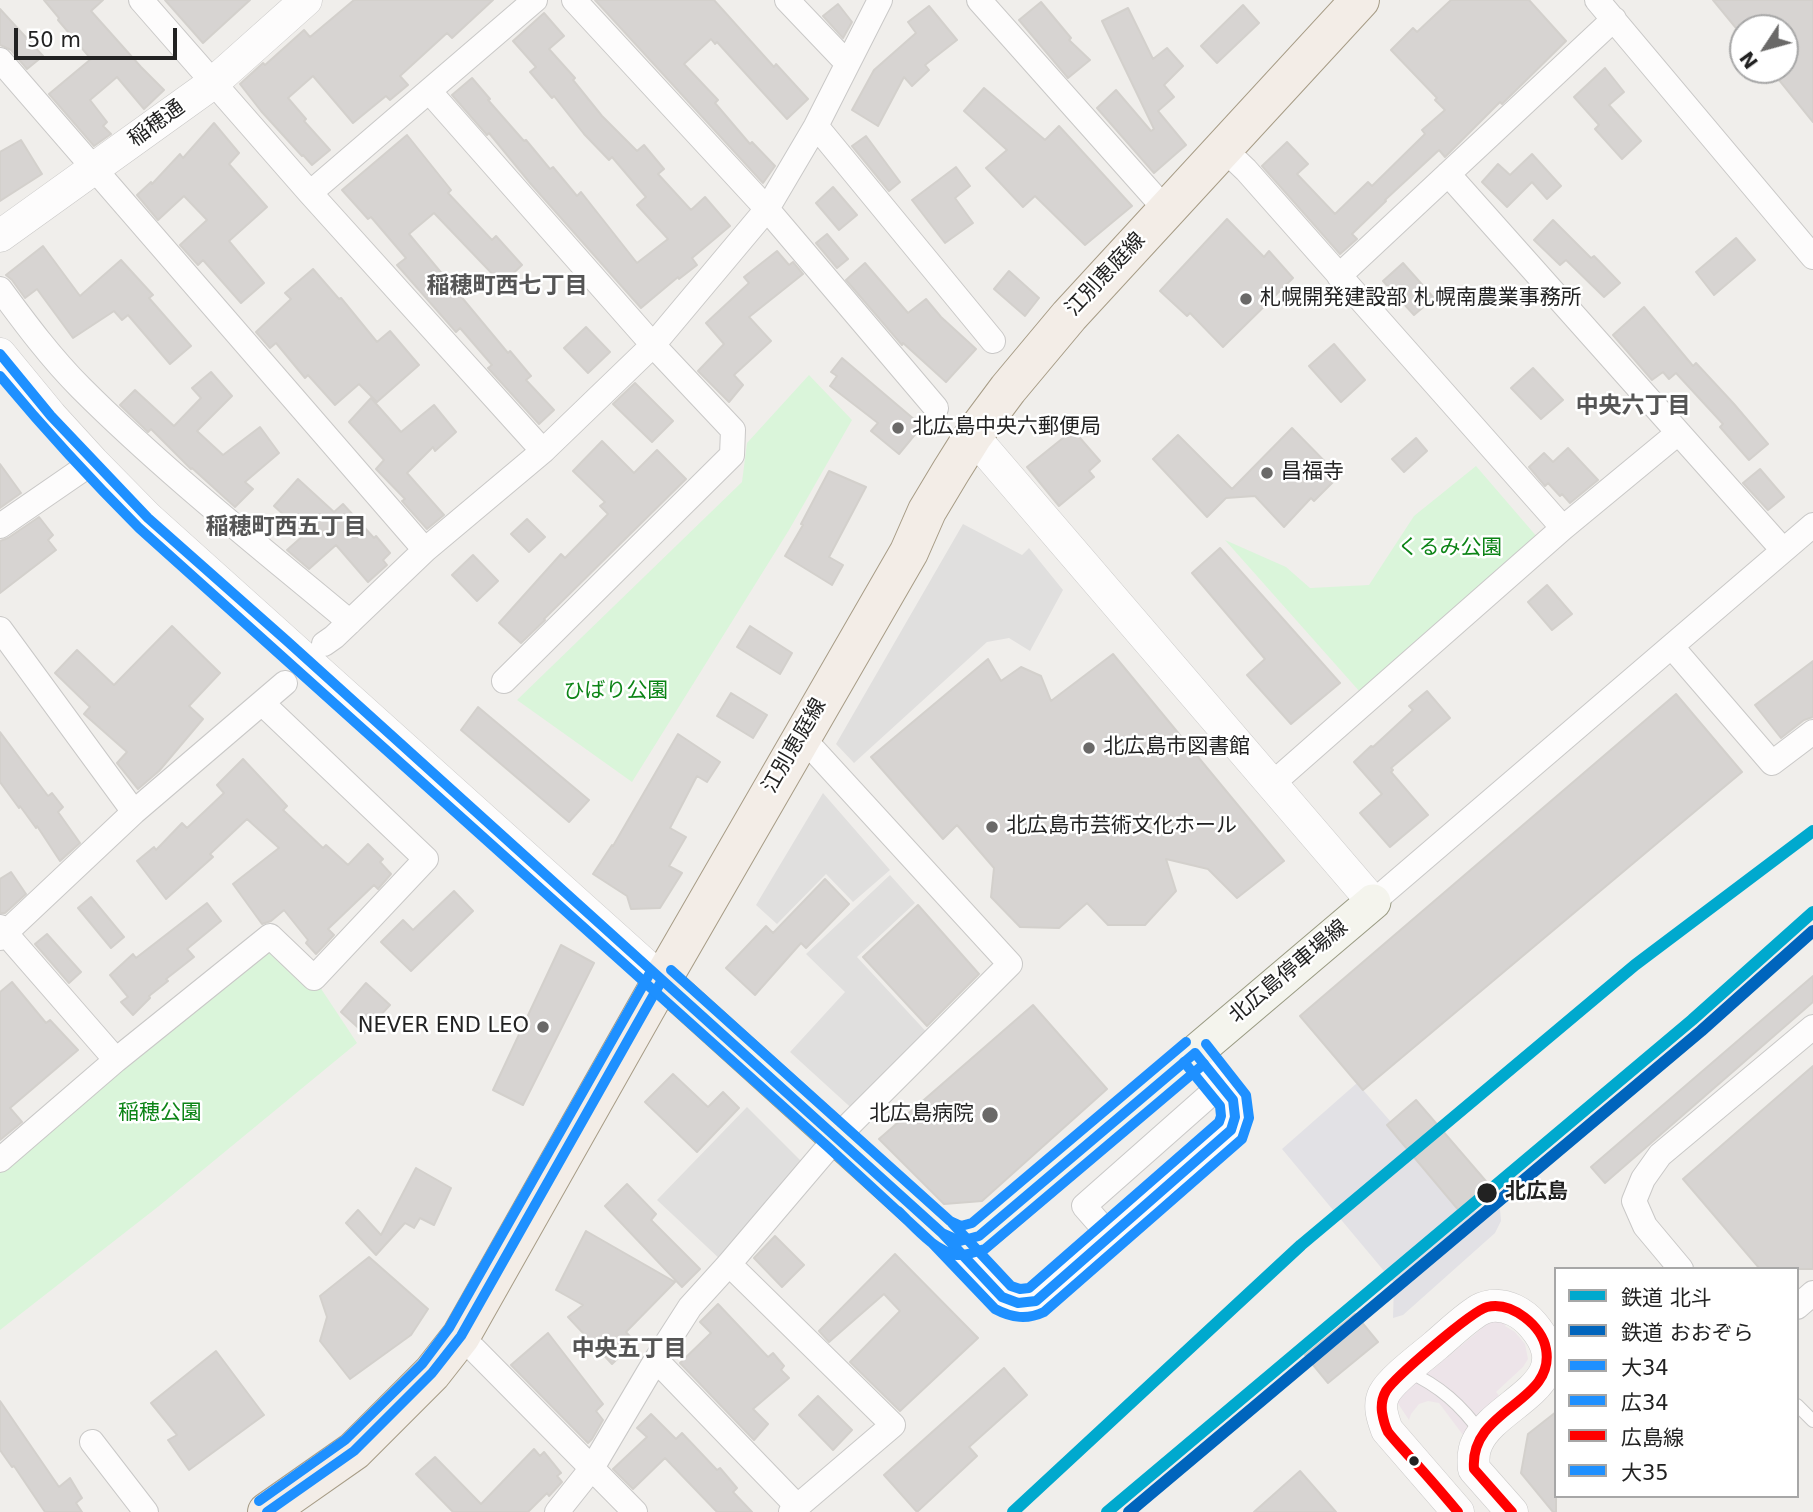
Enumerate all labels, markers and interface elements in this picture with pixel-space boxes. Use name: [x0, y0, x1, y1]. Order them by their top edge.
scale bar: [18, 14, 180, 58]
north arrow: [1729, 14, 1799, 84]
text: 50 m: [27, 28, 81, 52]
text: N: [1735, 47, 1762, 73]
street label: 稲穂通: [124, 95, 190, 153]
street label: 江別恵庭線: [1061, 228, 1151, 322]
district label: 稲穂町西七丁目: [427, 273, 587, 301]
place label: 札幌開発建設部 札幌南農業事務所: [1260, 286, 1582, 312]
marker: 札幌開発建設部 札幌南農業事務所: [1238, 291, 1254, 307]
district label: 中央六丁目: [1576, 393, 1690, 421]
place label: 北広島中央六郵便局: [912, 415, 1101, 441]
marker: 北広島中央六郵便局: [890, 420, 906, 436]
place label: 昌福寺: [1281, 460, 1344, 486]
marker: 昌福寺: [1259, 465, 1275, 481]
district label: 稲穂町西五丁目: [206, 514, 366, 542]
park label: くるみ公園: [1398, 536, 1502, 562]
park label: ひばり公園: [564, 679, 668, 705]
street label: 江別恵庭線: [758, 694, 832, 798]
place label: 北広島市図書館: [1103, 735, 1250, 761]
marker: 北広島市図書館: [1081, 740, 1097, 756]
place label: 北広島市芸術文化ホール: [1006, 814, 1237, 840]
marker: 北広島市芸術文化ホール: [984, 819, 1000, 835]
street label: 北広島停車場線: [1225, 915, 1353, 1029]
place label: NEVER END LEO: [358, 1014, 529, 1040]
marker: NEVER END LEO: [535, 1019, 551, 1035]
park label: 稲穂公園: [118, 1101, 202, 1127]
place label: 北広島病院: [869, 1102, 974, 1128]
marker: 北広島病院: [980, 1105, 1000, 1125]
place label: 北広島: [1505, 1180, 1568, 1206]
marker: 北広島: [1475, 1181, 1499, 1205]
legend: [1554, 1267, 1799, 1498]
text: 鉄道 北斗: [1621, 1286, 1712, 1310]
text: 鉄道 おおぞら: [1621, 1321, 1754, 1345]
district label: 中央五丁目: [572, 1336, 686, 1364]
text: 大34: [1621, 1356, 1669, 1380]
text: 広34: [1621, 1391, 1669, 1415]
text: 広島線: [1621, 1426, 1684, 1450]
unlabelled marker: [1407, 1454, 1421, 1468]
text: 大35: [1621, 1461, 1669, 1485]

